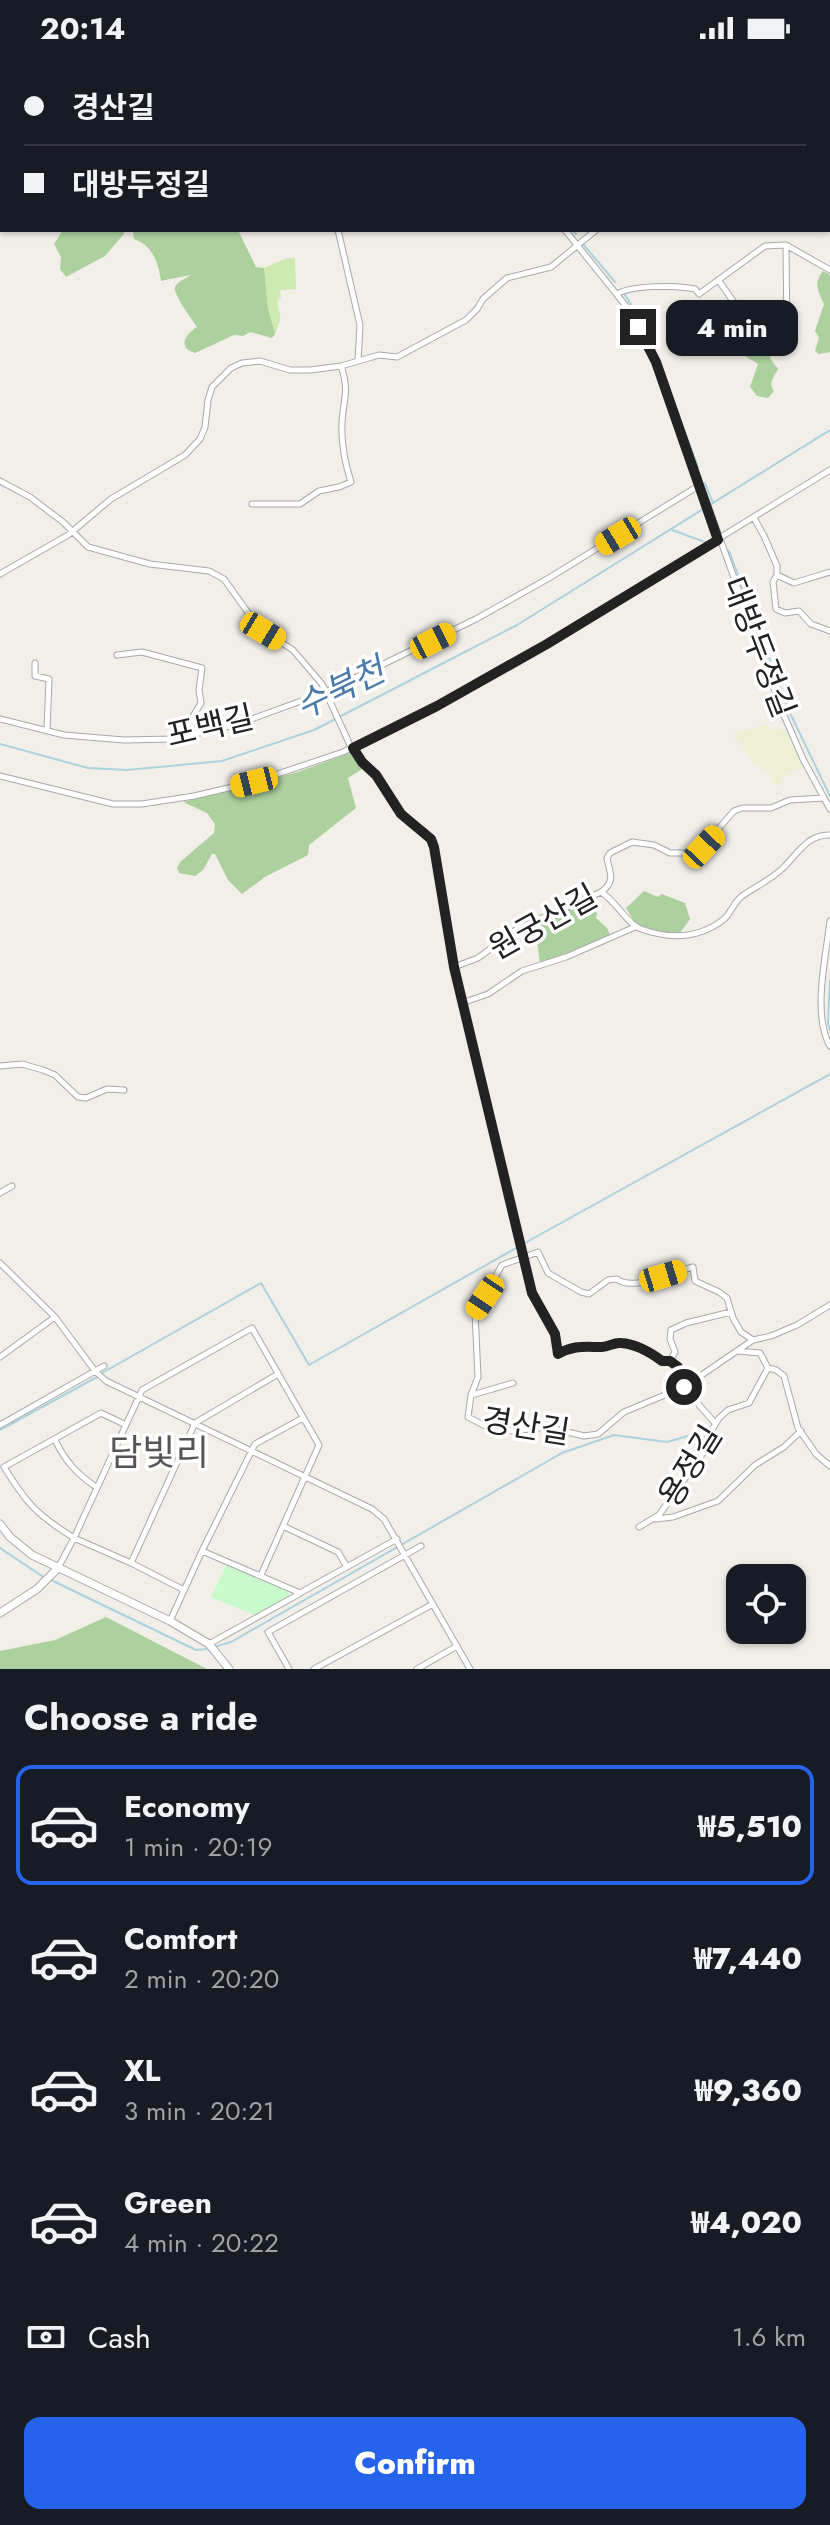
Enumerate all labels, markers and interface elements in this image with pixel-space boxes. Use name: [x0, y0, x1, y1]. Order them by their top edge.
text: 20:14: [40, 7, 125, 50]
text: 경산길: [72, 86, 155, 129]
text: 대방두정길: [72, 163, 210, 206]
callout: 4 min: [666, 299, 798, 355]
route end: [620, 309, 656, 345]
text: 4 min: [696, 309, 768, 347]
car: [591, 513, 645, 559]
street label: 대방두정길: [711, 570, 807, 724]
car: [236, 608, 290, 654]
car: [406, 619, 460, 663]
water label: 수북천: [287, 644, 396, 731]
street label: 포백길: [162, 694, 258, 758]
car: [228, 765, 280, 799]
car: [679, 821, 729, 873]
street label: 원궁산길: [480, 873, 606, 971]
car: [637, 1258, 689, 1294]
car: [462, 1270, 508, 1324]
route start: [666, 1369, 702, 1405]
street label: 경산길: [479, 1396, 573, 1456]
street label: 용정길: [647, 1416, 733, 1516]
district label: 담빛리: [109, 1426, 209, 1478]
map controls: [726, 1564, 806, 1644]
button: locate: [726, 1564, 806, 1644]
text: Choose a ride: [24, 1691, 258, 1743]
text: Economy: [124, 1785, 250, 1828]
icon: car: [28, 1789, 100, 1861]
text: ₩5,510: [698, 1805, 802, 1848]
text: 1 min · 20:19: [124, 1828, 272, 1866]
text: Comfort: [124, 1917, 237, 1960]
icon: car: [28, 1921, 100, 1993]
text: ₩7,440: [694, 1937, 802, 1980]
text: 2 min · 20:20: [124, 1960, 279, 1998]
text: XL: [124, 2049, 160, 2092]
icon: car: [28, 2053, 100, 2125]
text: ₩9,360: [695, 2069, 802, 2112]
text: 3 min · 20:21: [124, 2092, 275, 2130]
text: Green: [124, 2181, 212, 2224]
icon: car: [28, 2185, 100, 2257]
text: ₩4,020: [691, 2201, 802, 2244]
text: 4 min · 20:22: [124, 2224, 279, 2262]
icon: cash: [24, 2315, 68, 2359]
text: Cash: [88, 2316, 151, 2359]
text: 1.6 km: [732, 2318, 806, 2356]
button: Confirm: [24, 2417, 806, 2509]

